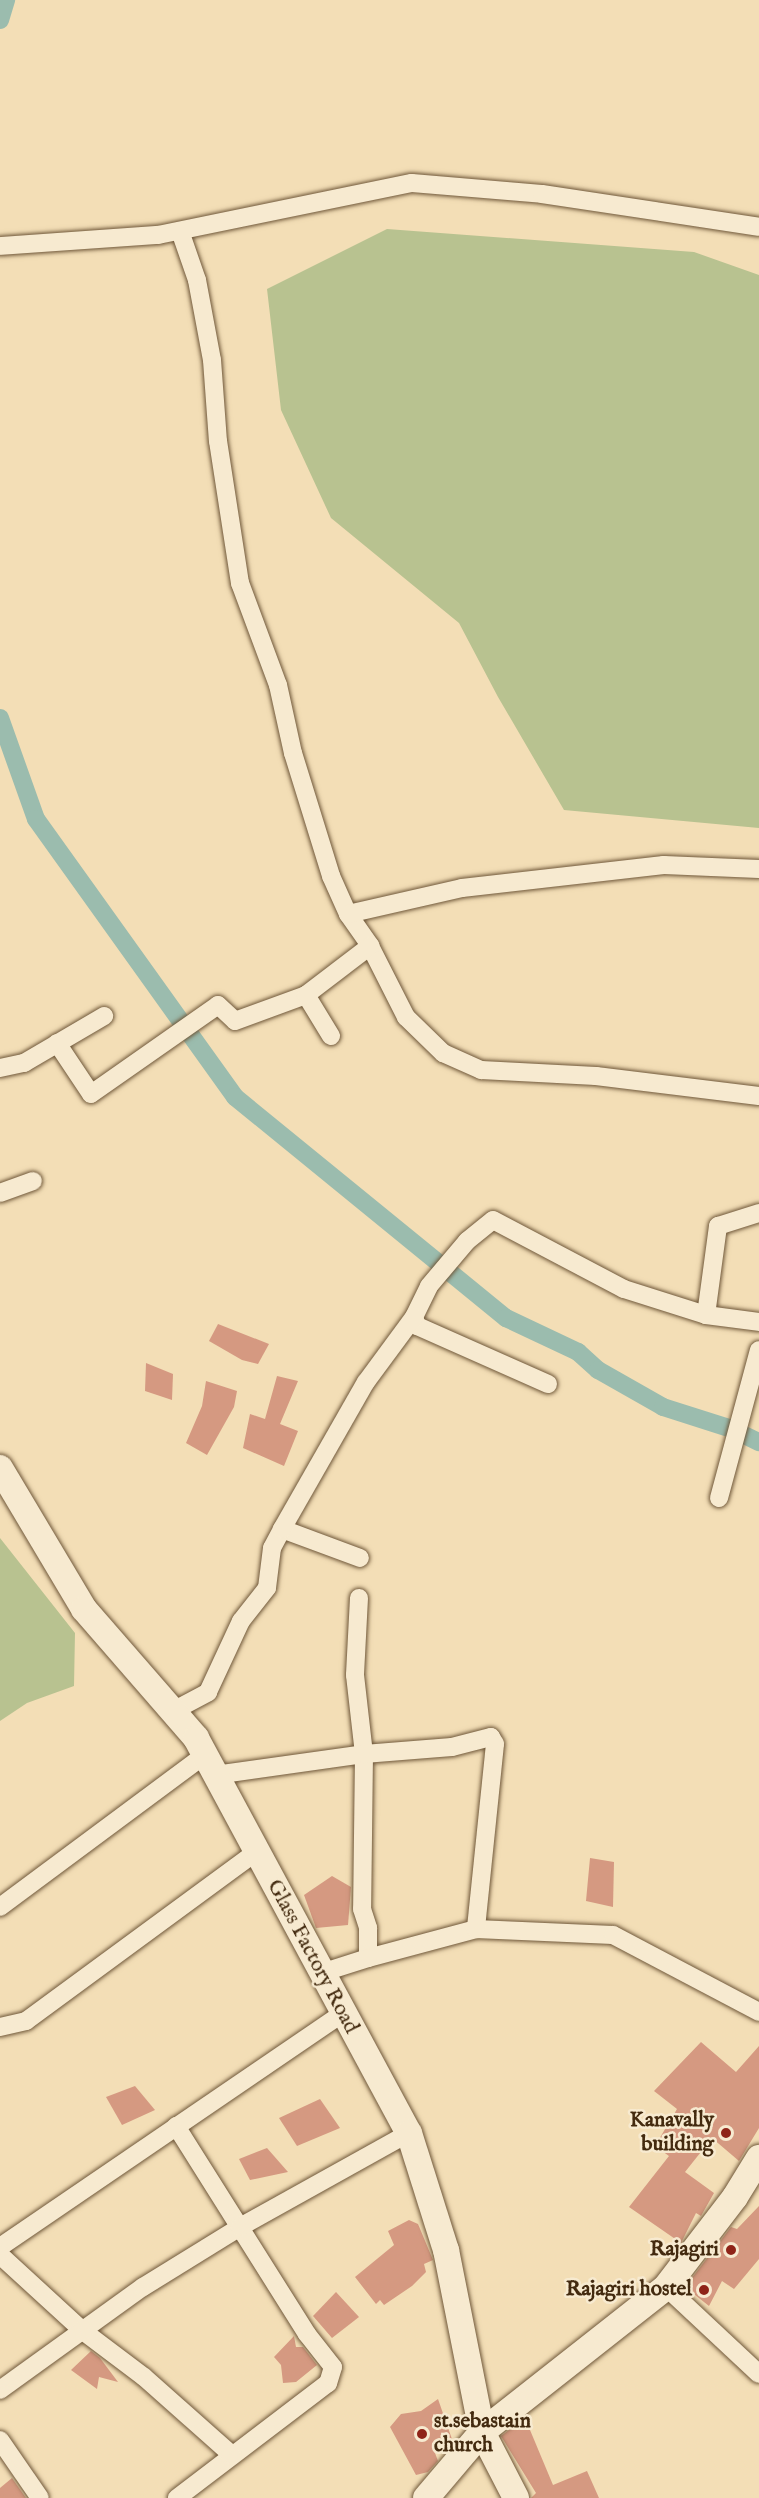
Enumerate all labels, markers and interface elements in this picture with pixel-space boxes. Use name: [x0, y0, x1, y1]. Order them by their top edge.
street label: Glass Factory Road: [261, 1876, 363, 2038]
place label: Kanavally building: [630, 2108, 714, 2158]
marker: Kanavally building: [719, 2126, 733, 2140]
place label: Rajagiri: [650, 2237, 719, 2263]
marker: Rajagiri: [724, 2243, 738, 2257]
place label: Rajagiri hostel: [566, 2277, 692, 2303]
marker: Rajagiri hostel: [697, 2283, 711, 2297]
place label: st.sebastain church: [434, 2409, 531, 2459]
marker: st.sebastain church: [415, 2427, 429, 2441]

